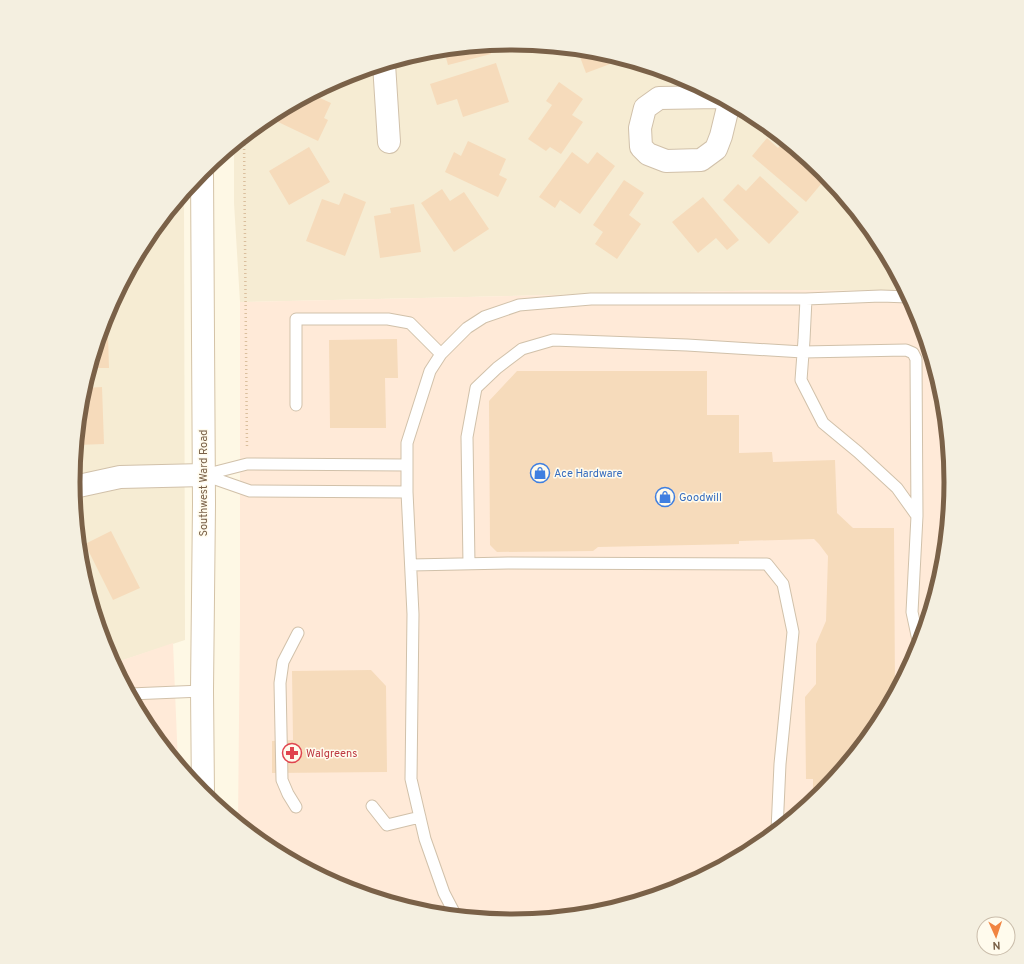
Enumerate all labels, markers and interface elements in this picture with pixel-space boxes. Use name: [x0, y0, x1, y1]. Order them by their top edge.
street label: Southwest Ward Road: [197, 429, 211, 537]
shop icon: Ace Hardware: [529, 462, 551, 484]
place label: Ace Hardware: [554, 467, 623, 481]
shop icon: Goodwill: [654, 486, 676, 508]
place label: Goodwill: [679, 491, 722, 505]
pharmacy icon: Walgreens: [281, 742, 303, 764]
place label: Walgreens: [306, 747, 357, 761]
north arrow: [976, 916, 1016, 956]
text: N: [992, 938, 1001, 952]

